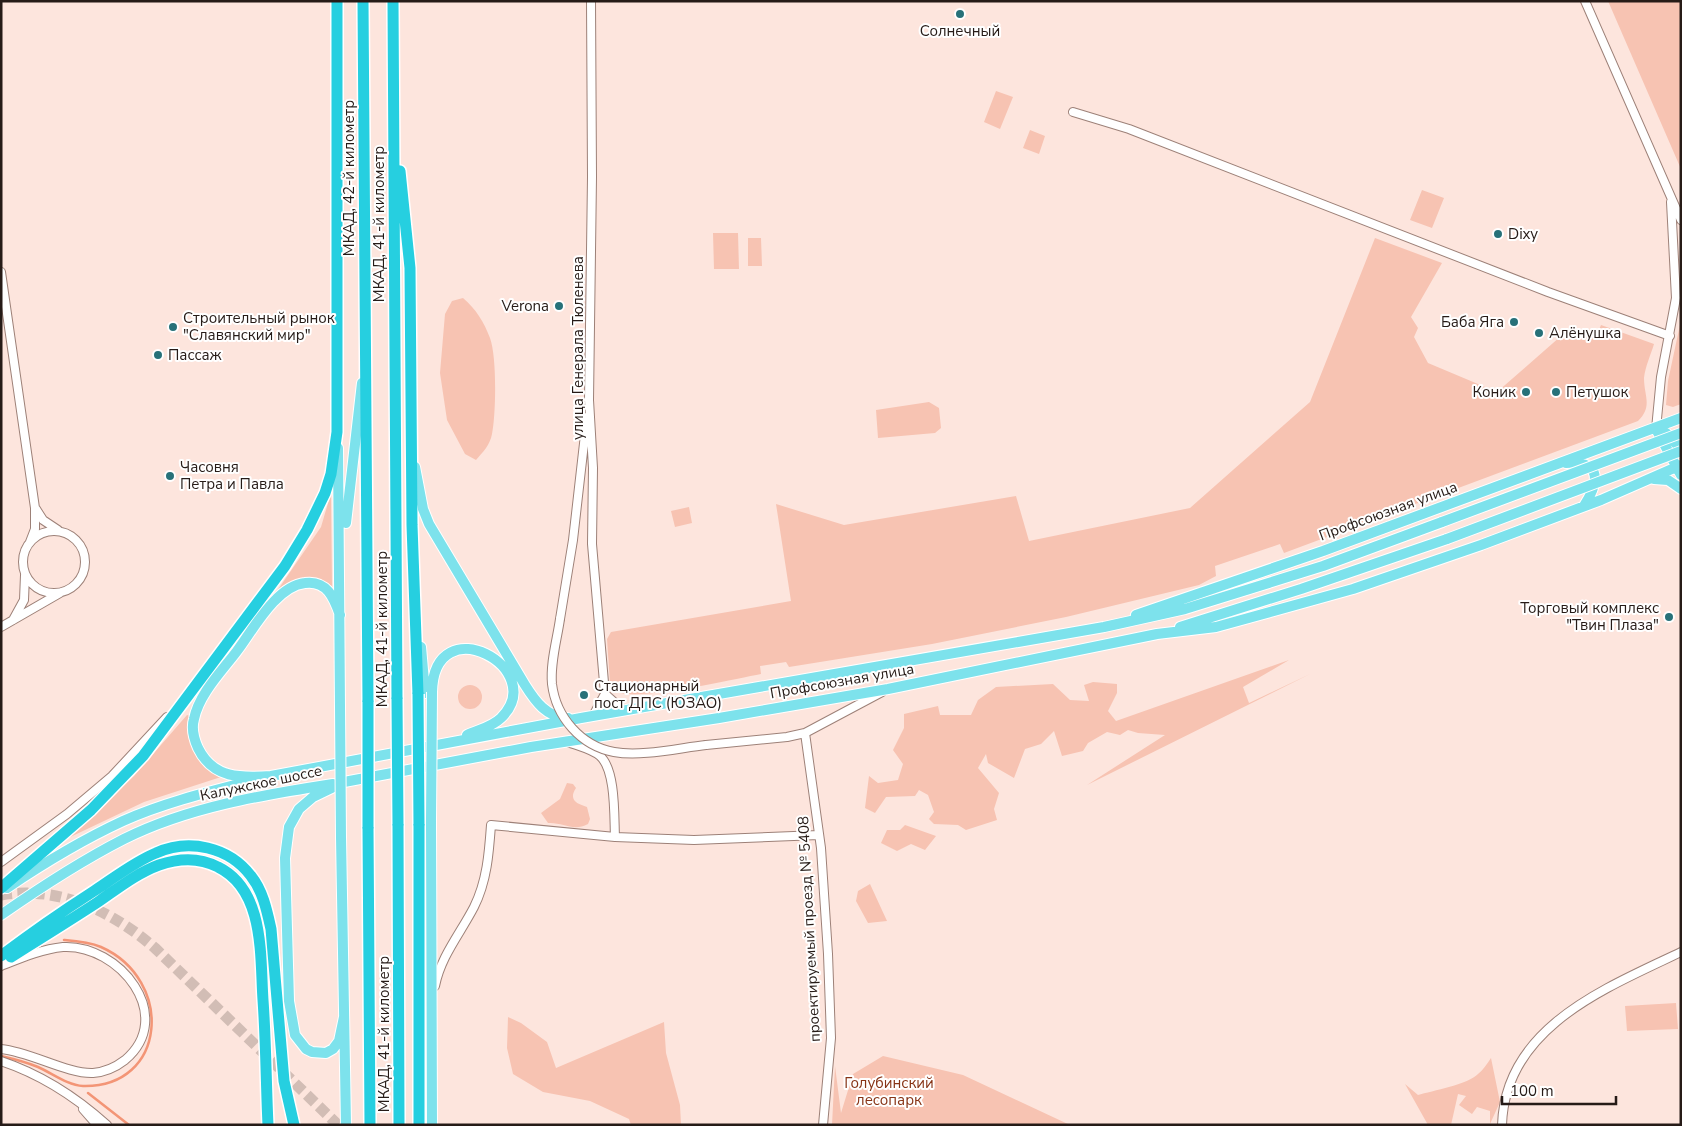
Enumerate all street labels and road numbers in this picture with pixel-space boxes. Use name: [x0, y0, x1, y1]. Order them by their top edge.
street label: МКАД, 42-й километр: [339, 100, 359, 256]
street label: МКАД, 41-й километр: [369, 146, 389, 302]
street label: улица Генерала Тюленева: [568, 256, 588, 440]
street label: Профсоюзная улица: [1316, 477, 1460, 545]
street label: МКАД, 41-й километр: [372, 551, 392, 707]
street label: Профсоюзная улица: [768, 658, 916, 704]
street label: Калужское шоссе: [198, 760, 324, 806]
street label: проектируемый проезд № 5408: [793, 815, 825, 1043]
street label: МКАД, 41-й километр: [374, 956, 394, 1112]

